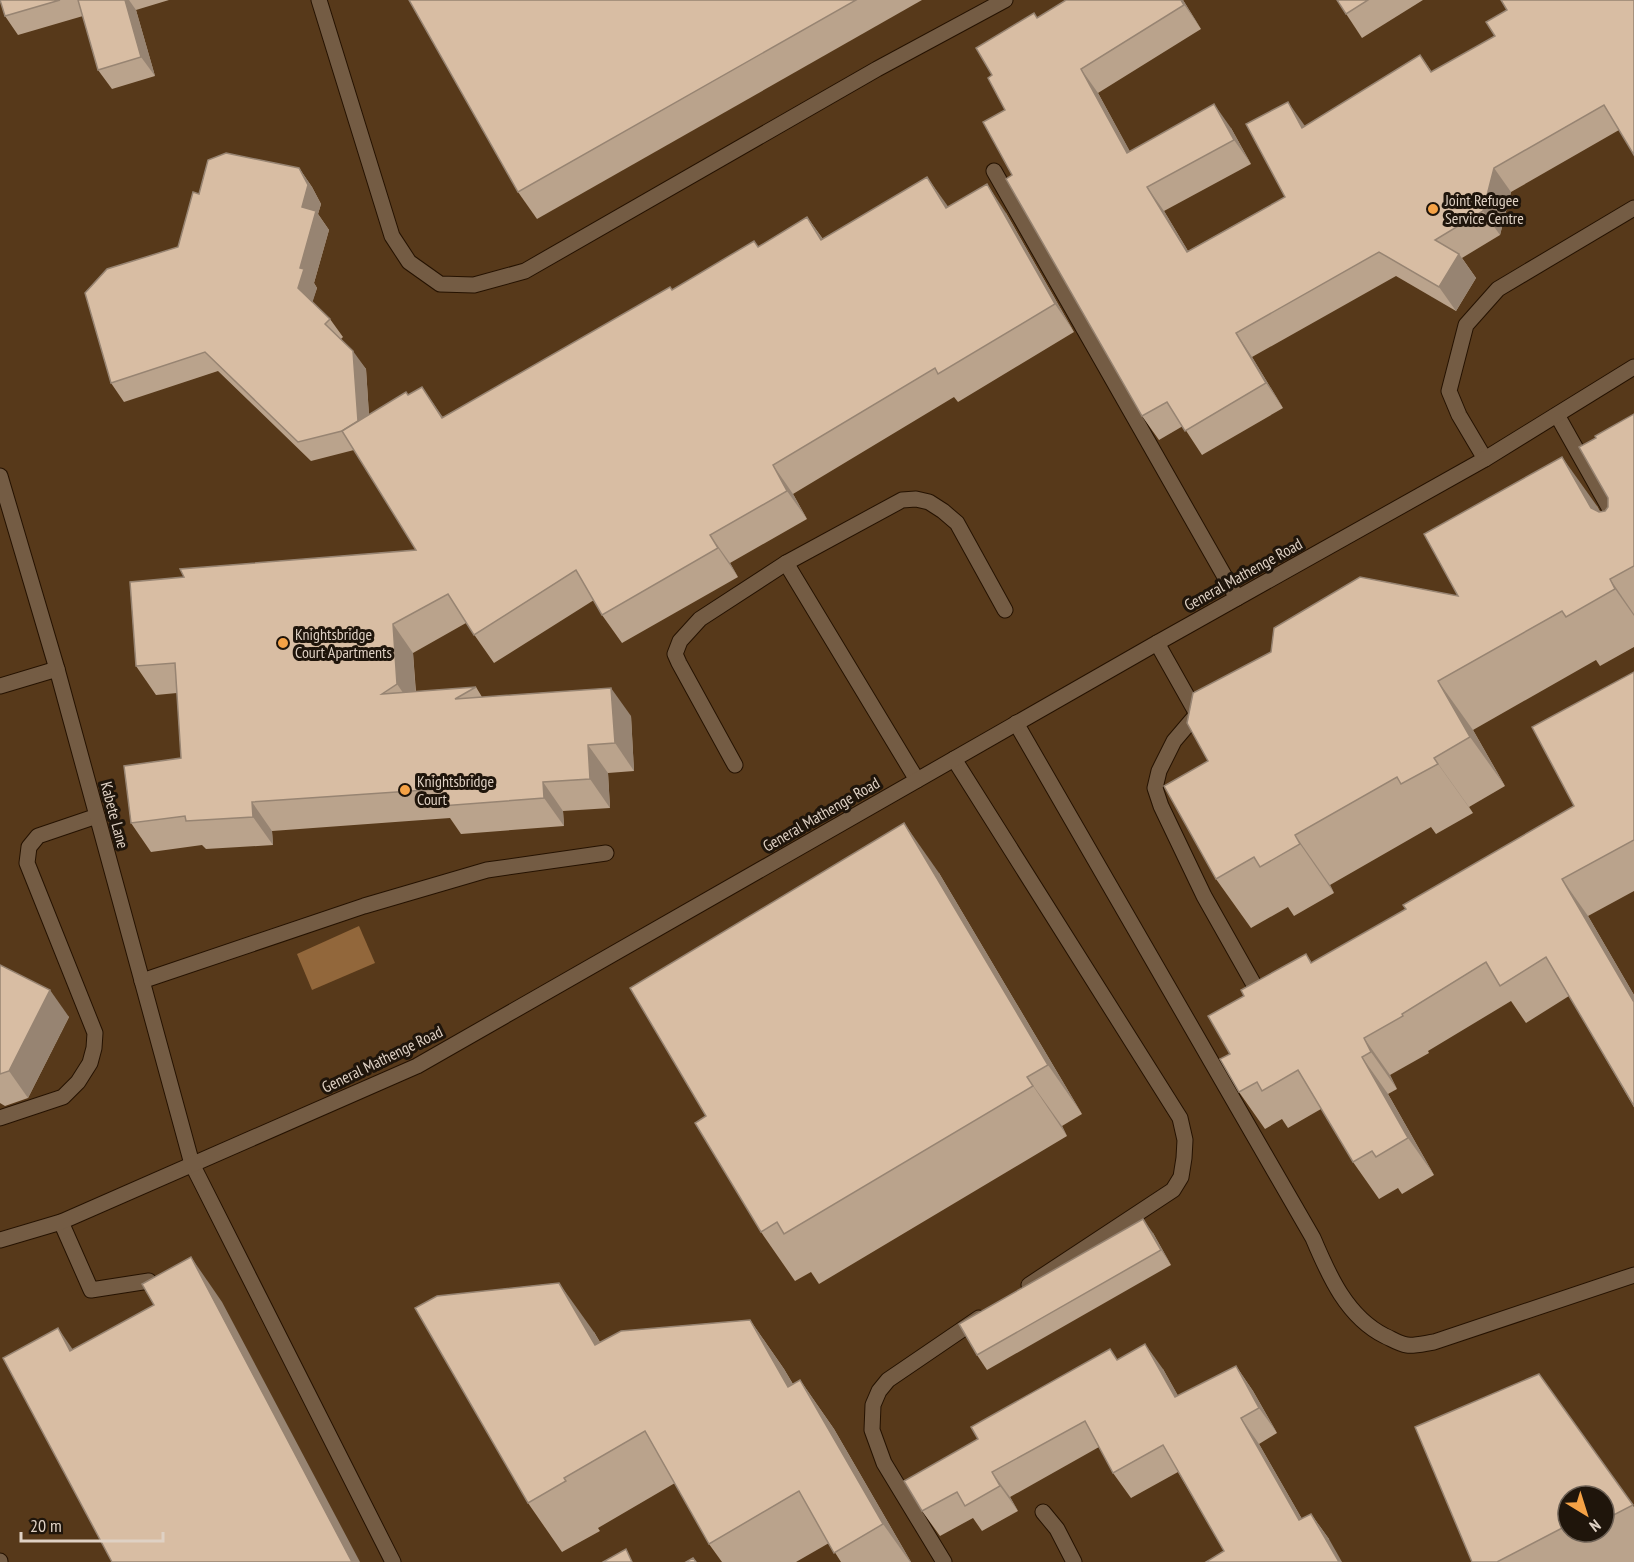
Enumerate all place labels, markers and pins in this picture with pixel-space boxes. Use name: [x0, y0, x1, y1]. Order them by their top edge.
place label: Joint Refugee Service Centre: [1444, 190, 1524, 228]
marker: Joint Refugee Service Centre: [1426, 202, 1440, 216]
place label: Knightsbridge Court Apartments: [295, 624, 392, 662]
marker: Knightsbridge Court Apartments: [276, 636, 290, 650]
place label: Knightsbridge Court: [417, 771, 494, 809]
marker: Knightsbridge Court: [398, 783, 412, 797]

